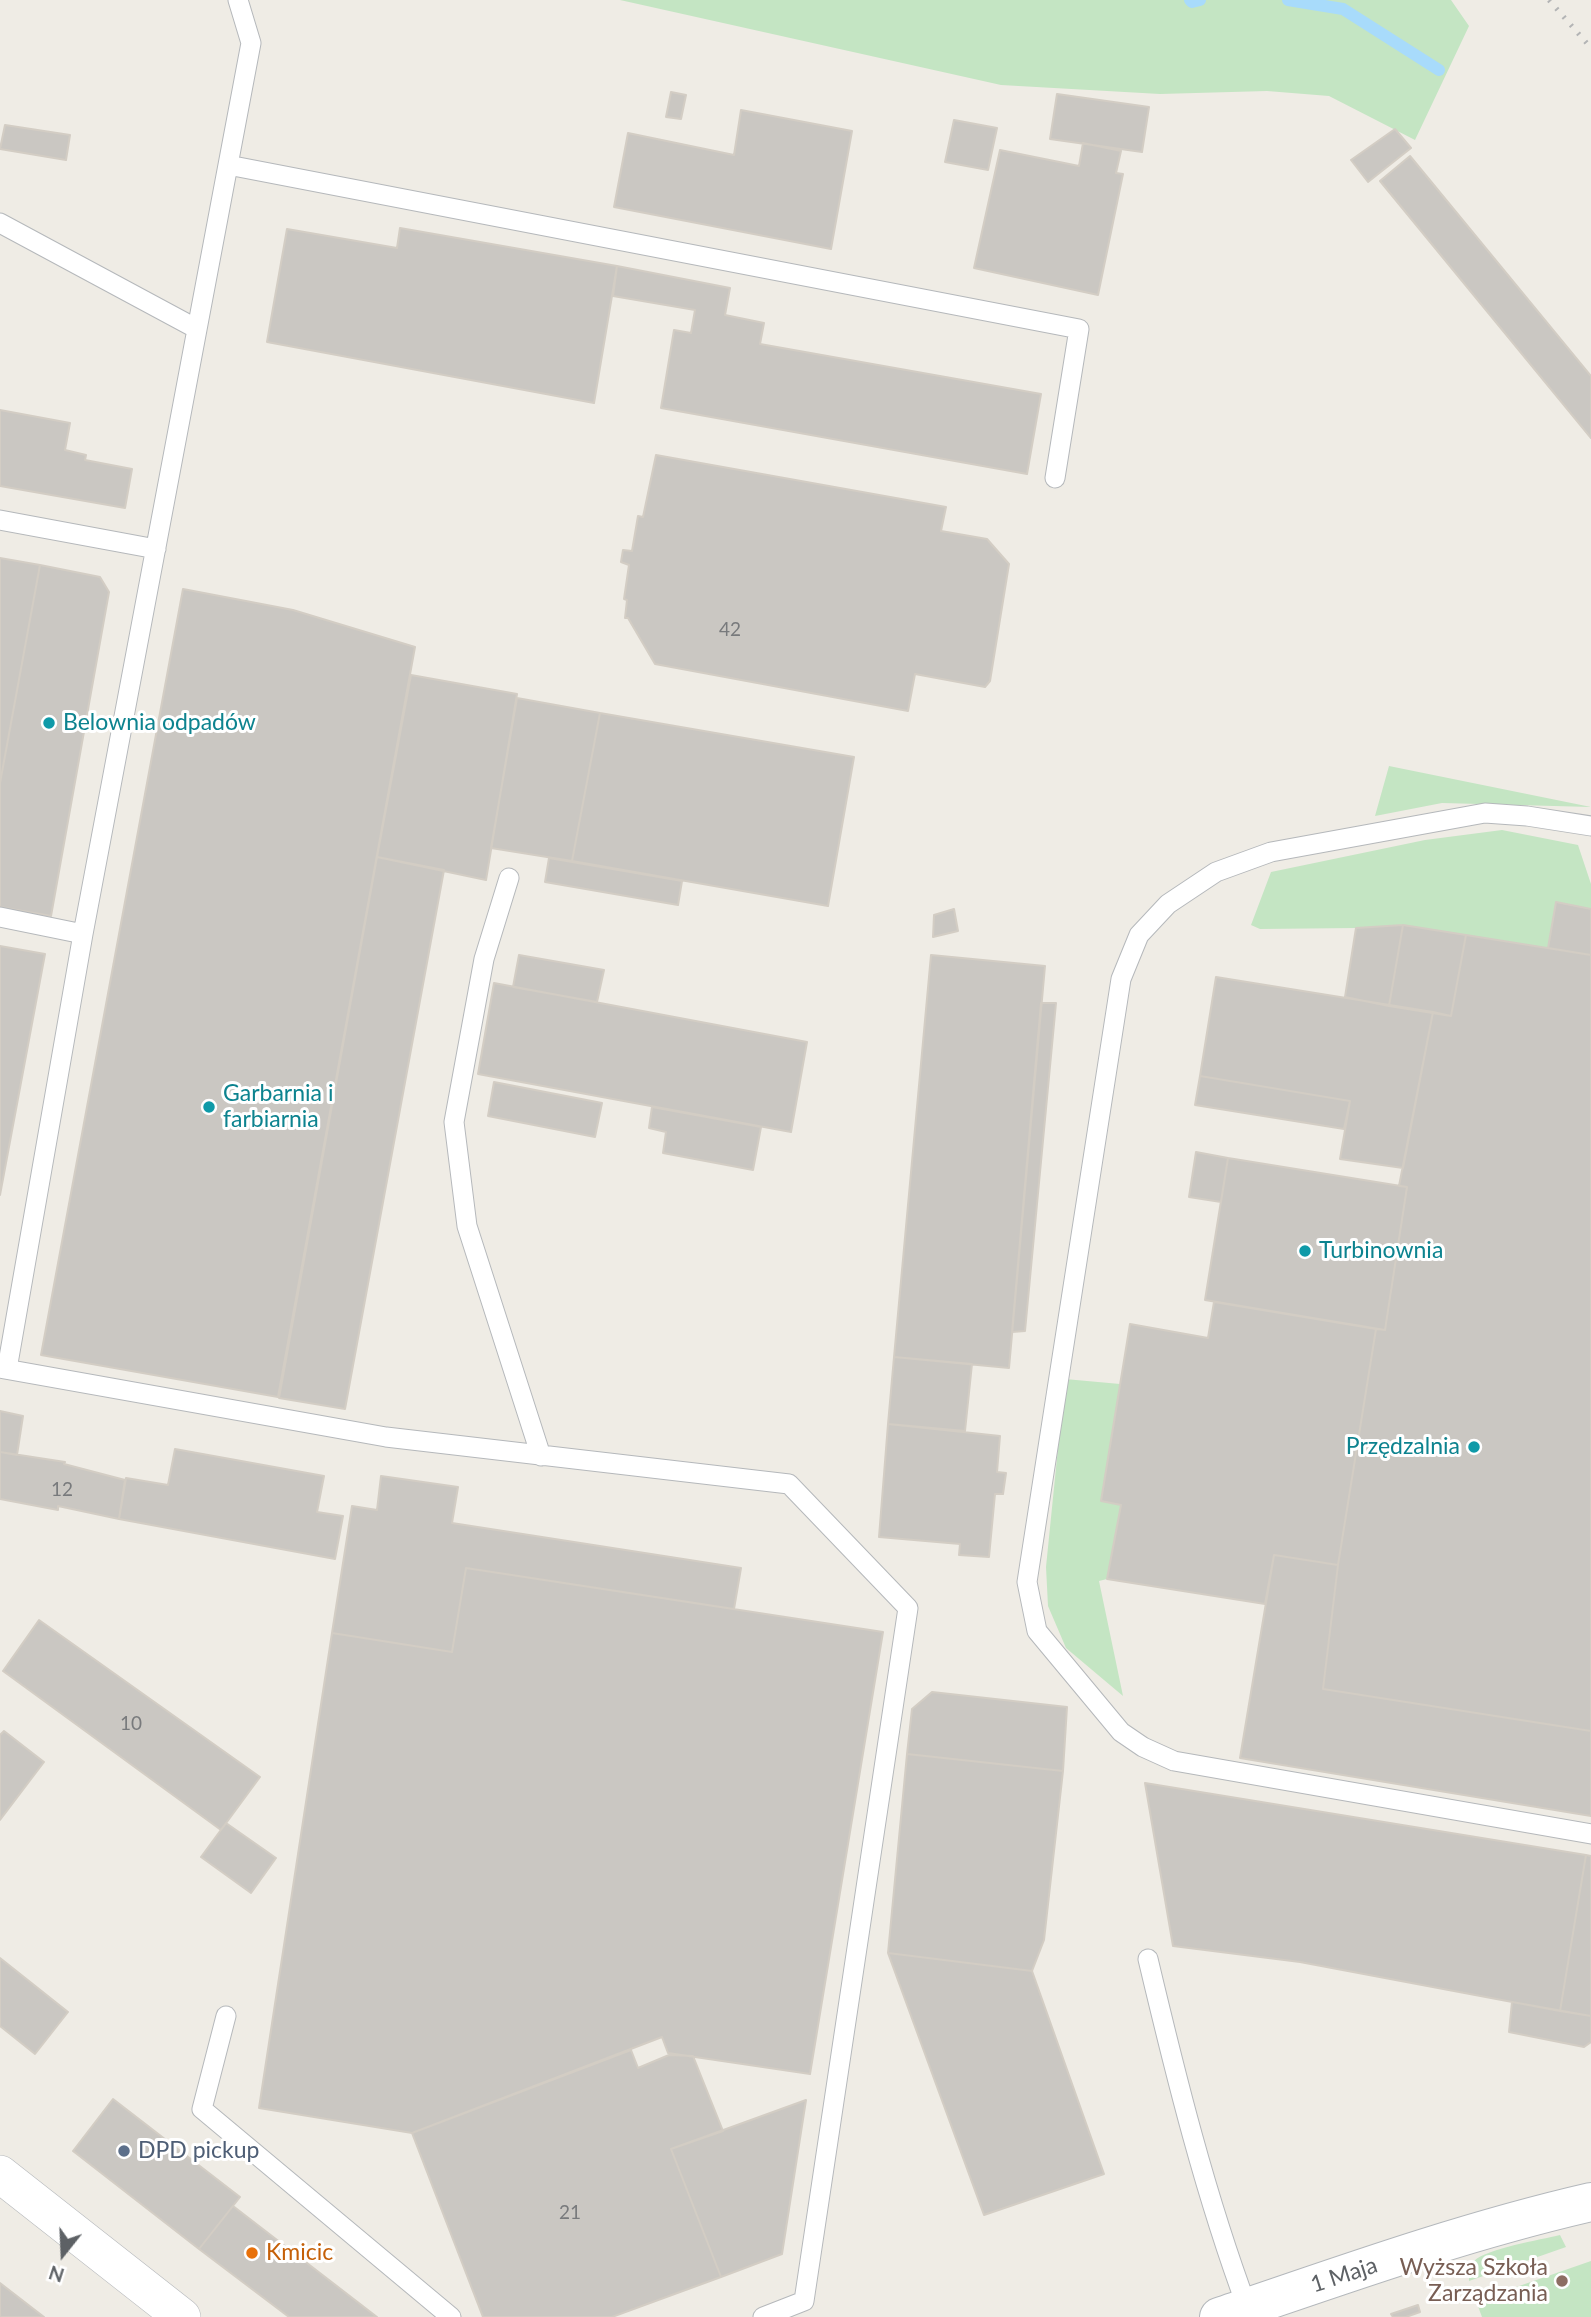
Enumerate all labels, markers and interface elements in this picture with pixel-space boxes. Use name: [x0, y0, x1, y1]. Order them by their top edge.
house number: 42: [719, 619, 741, 641]
place label: Belownia odpadów: [63, 709, 256, 737]
marker: Belownia odpadów: [41, 715, 57, 731]
place label: Garbarnia i farbiarnia: [223, 1080, 333, 1134]
marker: Garbarnia i farbiarnia: [201, 1099, 217, 1115]
place label: Turbinownia: [1319, 1237, 1443, 1265]
marker: Turbinownia: [1297, 1243, 1313, 1259]
place label: Przędzalnia: [1346, 1433, 1460, 1461]
marker: Przędzalnia: [1466, 1439, 1482, 1455]
house number: 12: [51, 1479, 73, 1501]
house number: 10: [120, 1713, 142, 1735]
place label: DPD pickup: [138, 2137, 259, 2165]
marker: DPD pickup: [116, 2143, 132, 2159]
house number: 21: [559, 2202, 581, 2224]
north arrow: [28, 2219, 98, 2289]
place label: Kmicic: [266, 2239, 333, 2267]
marker: Kmicic: [244, 2245, 260, 2261]
street label: 1 Maja: [1307, 2251, 1381, 2299]
place label: Wyższa Szkoła Zarządzania: [1400, 2254, 1548, 2308]
text: N: [46, 2261, 67, 2288]
marker: Wyższa Szkoła Zarządzania: [1554, 2273, 1570, 2289]

